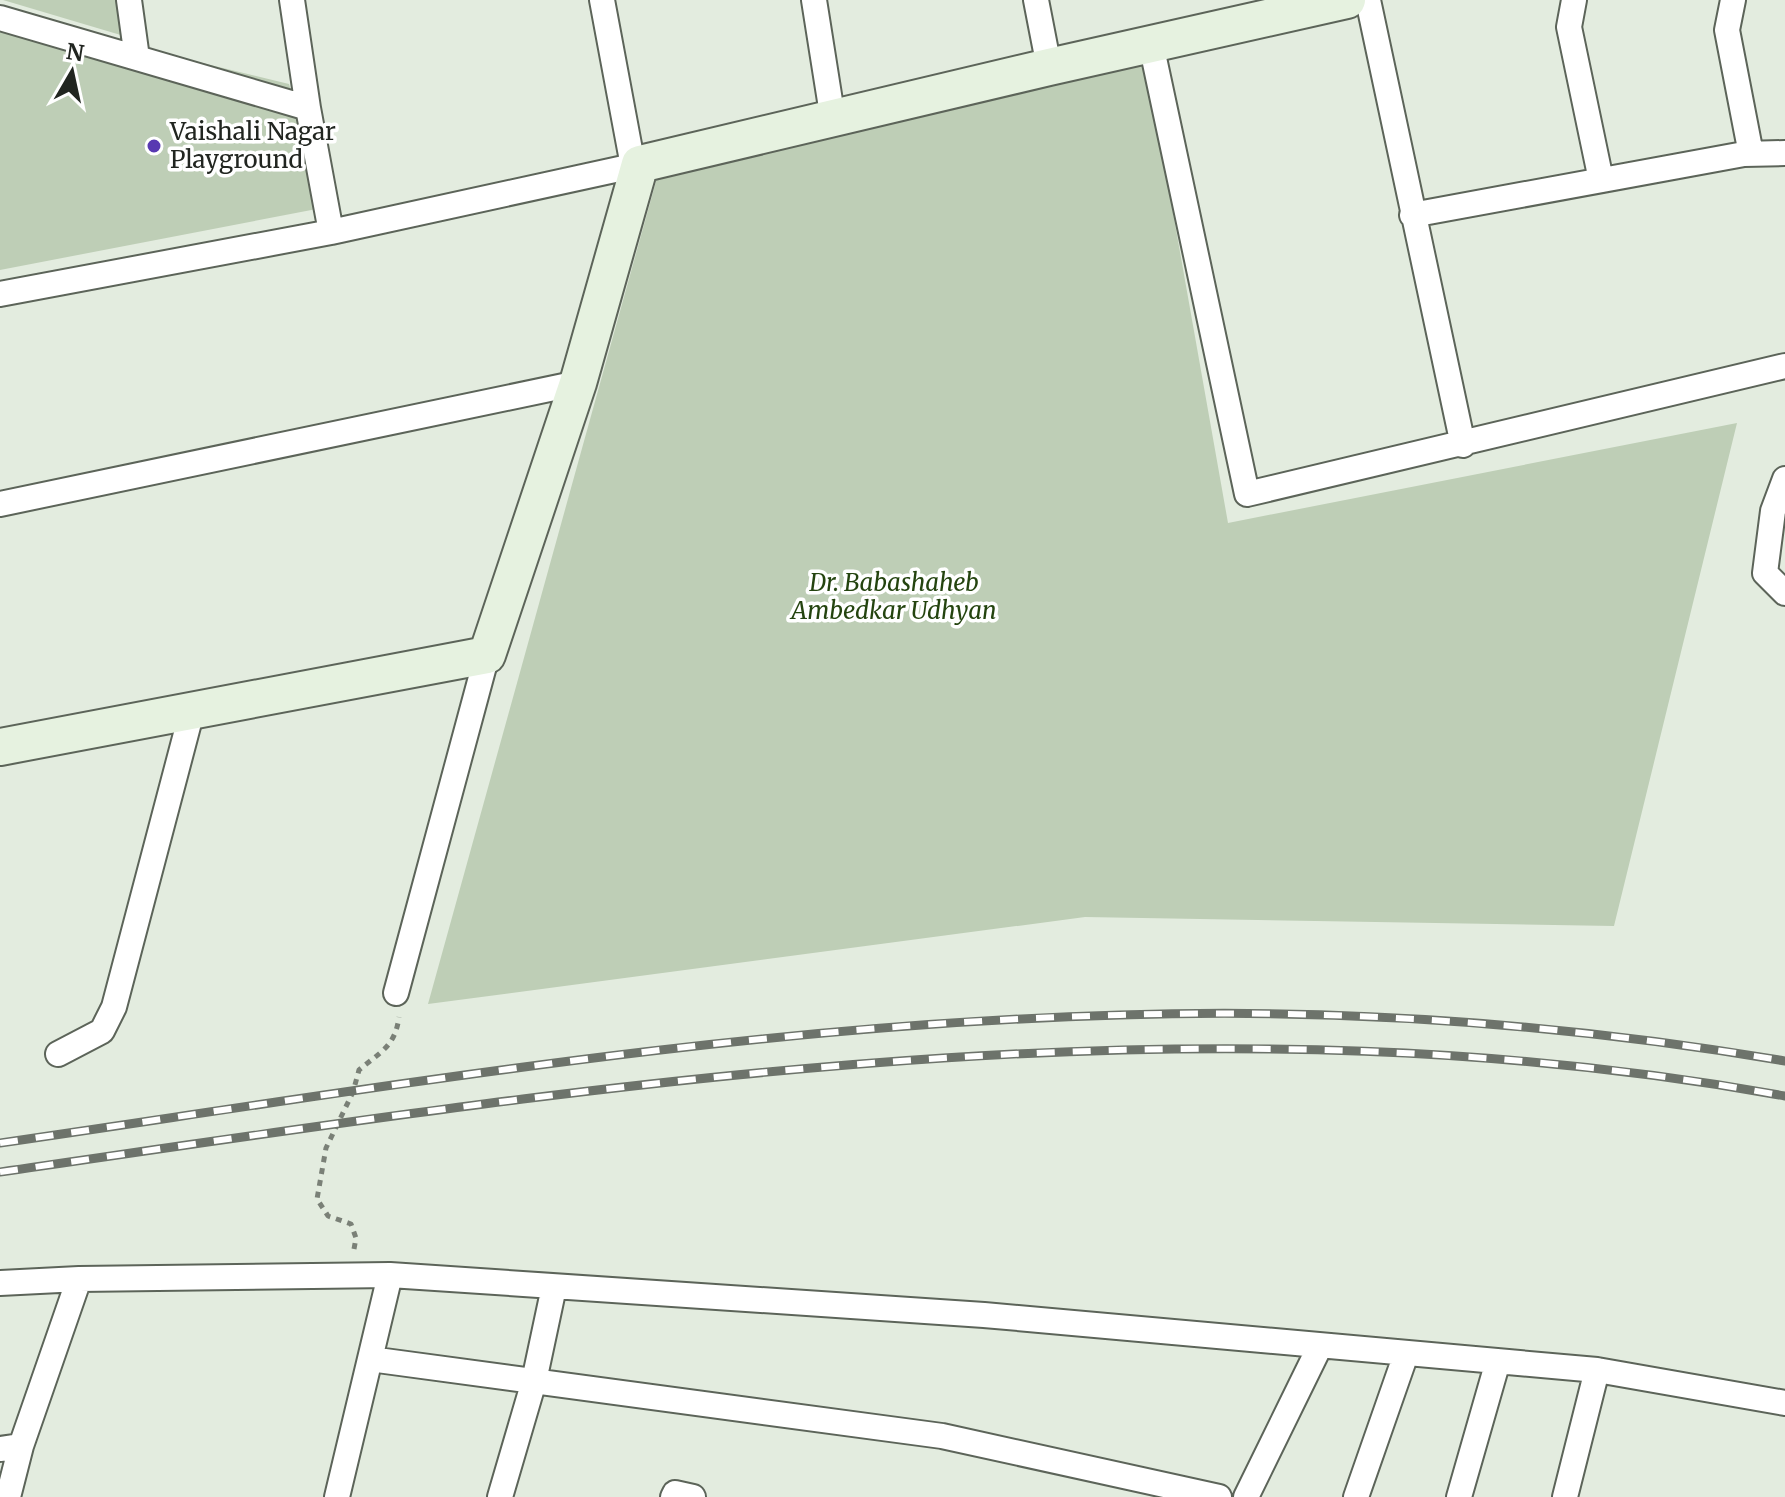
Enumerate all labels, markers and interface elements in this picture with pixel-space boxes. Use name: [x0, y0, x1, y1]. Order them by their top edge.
north arrow: [32, 32, 112, 112]
text: N: [64, 37, 87, 68]
place label: Vaishali Nagar Playground: [169, 116, 336, 175]
marker: Vaishali Nagar Playground: [145, 137, 163, 155]
park label: Dr. Babashaheb Ambedkar Udhyan: [789, 567, 997, 626]

